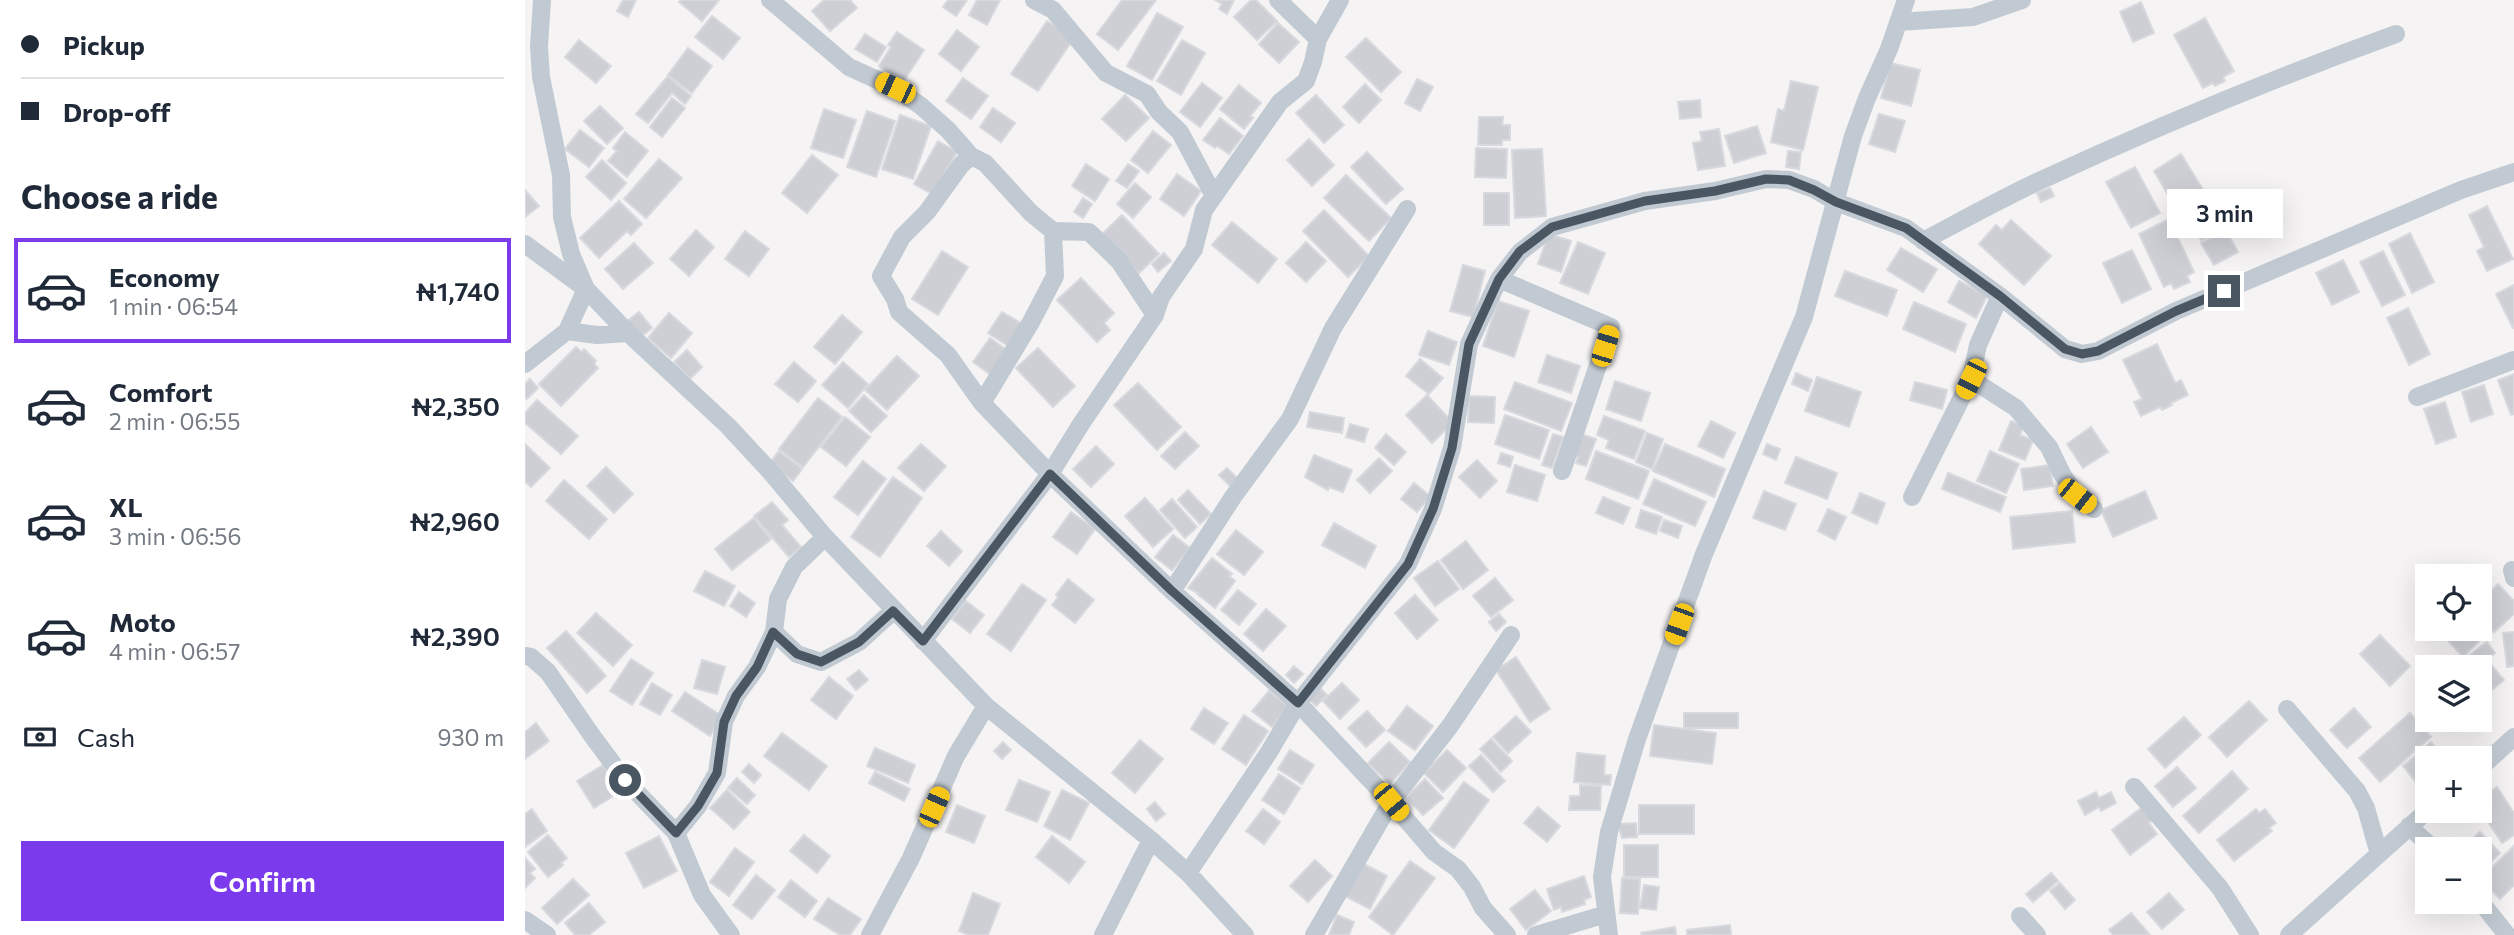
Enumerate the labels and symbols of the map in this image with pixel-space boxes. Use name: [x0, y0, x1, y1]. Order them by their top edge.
car: [872, 70, 919, 106]
callout: 3 min: [2166, 190, 2282, 238]
route end: [2208, 275, 2240, 307]
car: [1589, 323, 1622, 369]
car: [1953, 356, 1990, 402]
car: [2054, 475, 2101, 517]
car: [1662, 601, 1697, 647]
route start: [609, 764, 641, 796]
car: [1370, 779, 1413, 825]
car: [916, 784, 953, 830]

